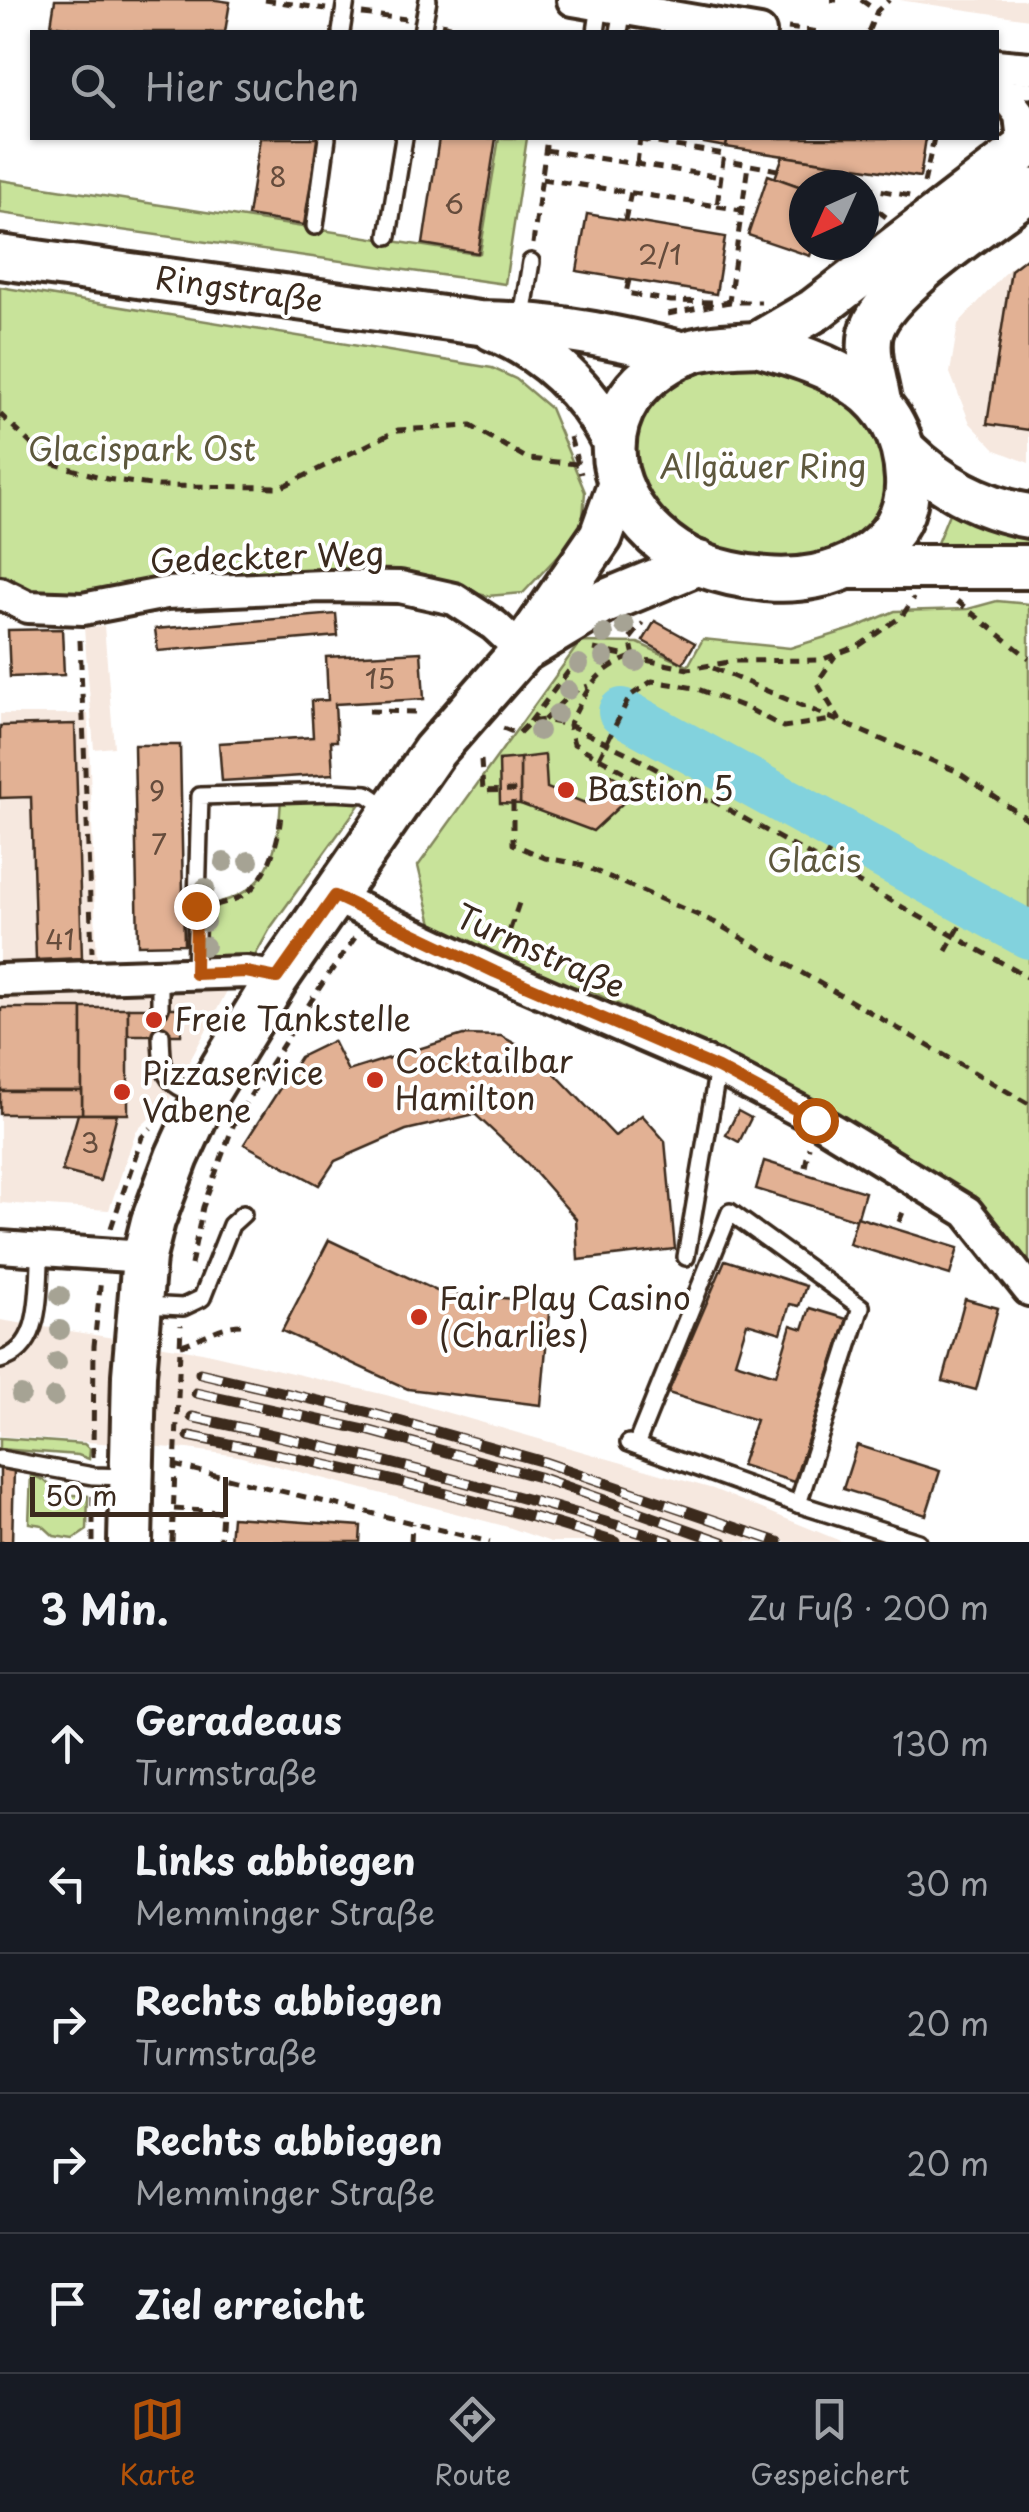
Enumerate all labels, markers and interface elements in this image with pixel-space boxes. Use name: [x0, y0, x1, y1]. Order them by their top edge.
search box: [30, 30, 999, 140]
text: Hier suchen: [145, 57, 359, 114]
icon: search: [65, 58, 120, 113]
house number: 8: [269, 154, 287, 197]
north arrow: [789, 170, 879, 260]
house number: 6: [444, 181, 464, 224]
house number: 2/1: [638, 232, 682, 275]
street label: Ringstraße: [152, 252, 326, 324]
park label: Glacispark Ost: [28, 424, 256, 472]
park label: Allgäuer Ring: [660, 441, 866, 489]
street label: Gedeckter Weg: [149, 528, 385, 584]
house number: 15: [365, 656, 395, 699]
place label: Bastion 5: [586, 764, 734, 812]
house number: 9: [149, 768, 165, 811]
marker: Bastion 5: [555, 779, 577, 801]
house number: 7: [151, 822, 167, 865]
park label: Glacis: [767, 835, 861, 883]
route end: [174, 884, 220, 930]
street label: Turmstraße: [448, 891, 634, 1009]
house number: 41: [45, 917, 75, 960]
place label: Freie Tankstelle: [174, 994, 411, 1042]
marker: Freie Tankstelle: [143, 1009, 165, 1031]
place label: Cocktailbar Hamilton: [395, 1036, 573, 1121]
place label: Pizzaservice Vabene: [142, 1048, 324, 1133]
marker: Cocktailbar Hamilton: [364, 1069, 386, 1091]
marker: Pizzaservice Vabene: [111, 1081, 133, 1103]
route start: [793, 1098, 839, 1144]
house number: 3: [81, 1120, 99, 1163]
place label: Fair Play Casino (Charlies): [439, 1273, 691, 1358]
marker: Fair Play Casino (Charlies): [408, 1306, 430, 1328]
scale bar: [30, 1472, 228, 1516]
text: 50 m: [45, 1473, 118, 1516]
text: 3 Min.: [40, 1576, 169, 1639]
text: Zu Fuß · 200 m: [747, 1583, 989, 1631]
text: Geradeaus: [135, 1691, 342, 1748]
icon: ahead: [40, 1716, 95, 1771]
text: 130 m: [892, 1719, 989, 1767]
text: Turmstraße: [135, 1748, 317, 1796]
text: Links abbiegen: [135, 1831, 415, 1888]
icon: left: [40, 1856, 95, 1911]
text: 30 m: [905, 1859, 989, 1907]
text: Memminger Straße: [135, 1888, 435, 1936]
text: Rechts abbiegen: [135, 1971, 443, 2028]
icon: right: [40, 1996, 95, 2051]
text: 20 m: [907, 1999, 989, 2047]
text: Turmstraße: [135, 2028, 317, 2076]
text: Rechts abbiegen: [135, 2111, 443, 2168]
icon: right: [40, 2136, 95, 2191]
text: 20 m: [907, 2139, 989, 2187]
text: Memminger Straße: [135, 2168, 435, 2216]
text: Ziel erreicht: [135, 2275, 365, 2332]
icon: arrive: [40, 2276, 95, 2331]
tab: Karte: [120, 2392, 195, 2495]
tab: Route: [434, 2392, 511, 2495]
tab: Gespeichert: [750, 2392, 909, 2495]

